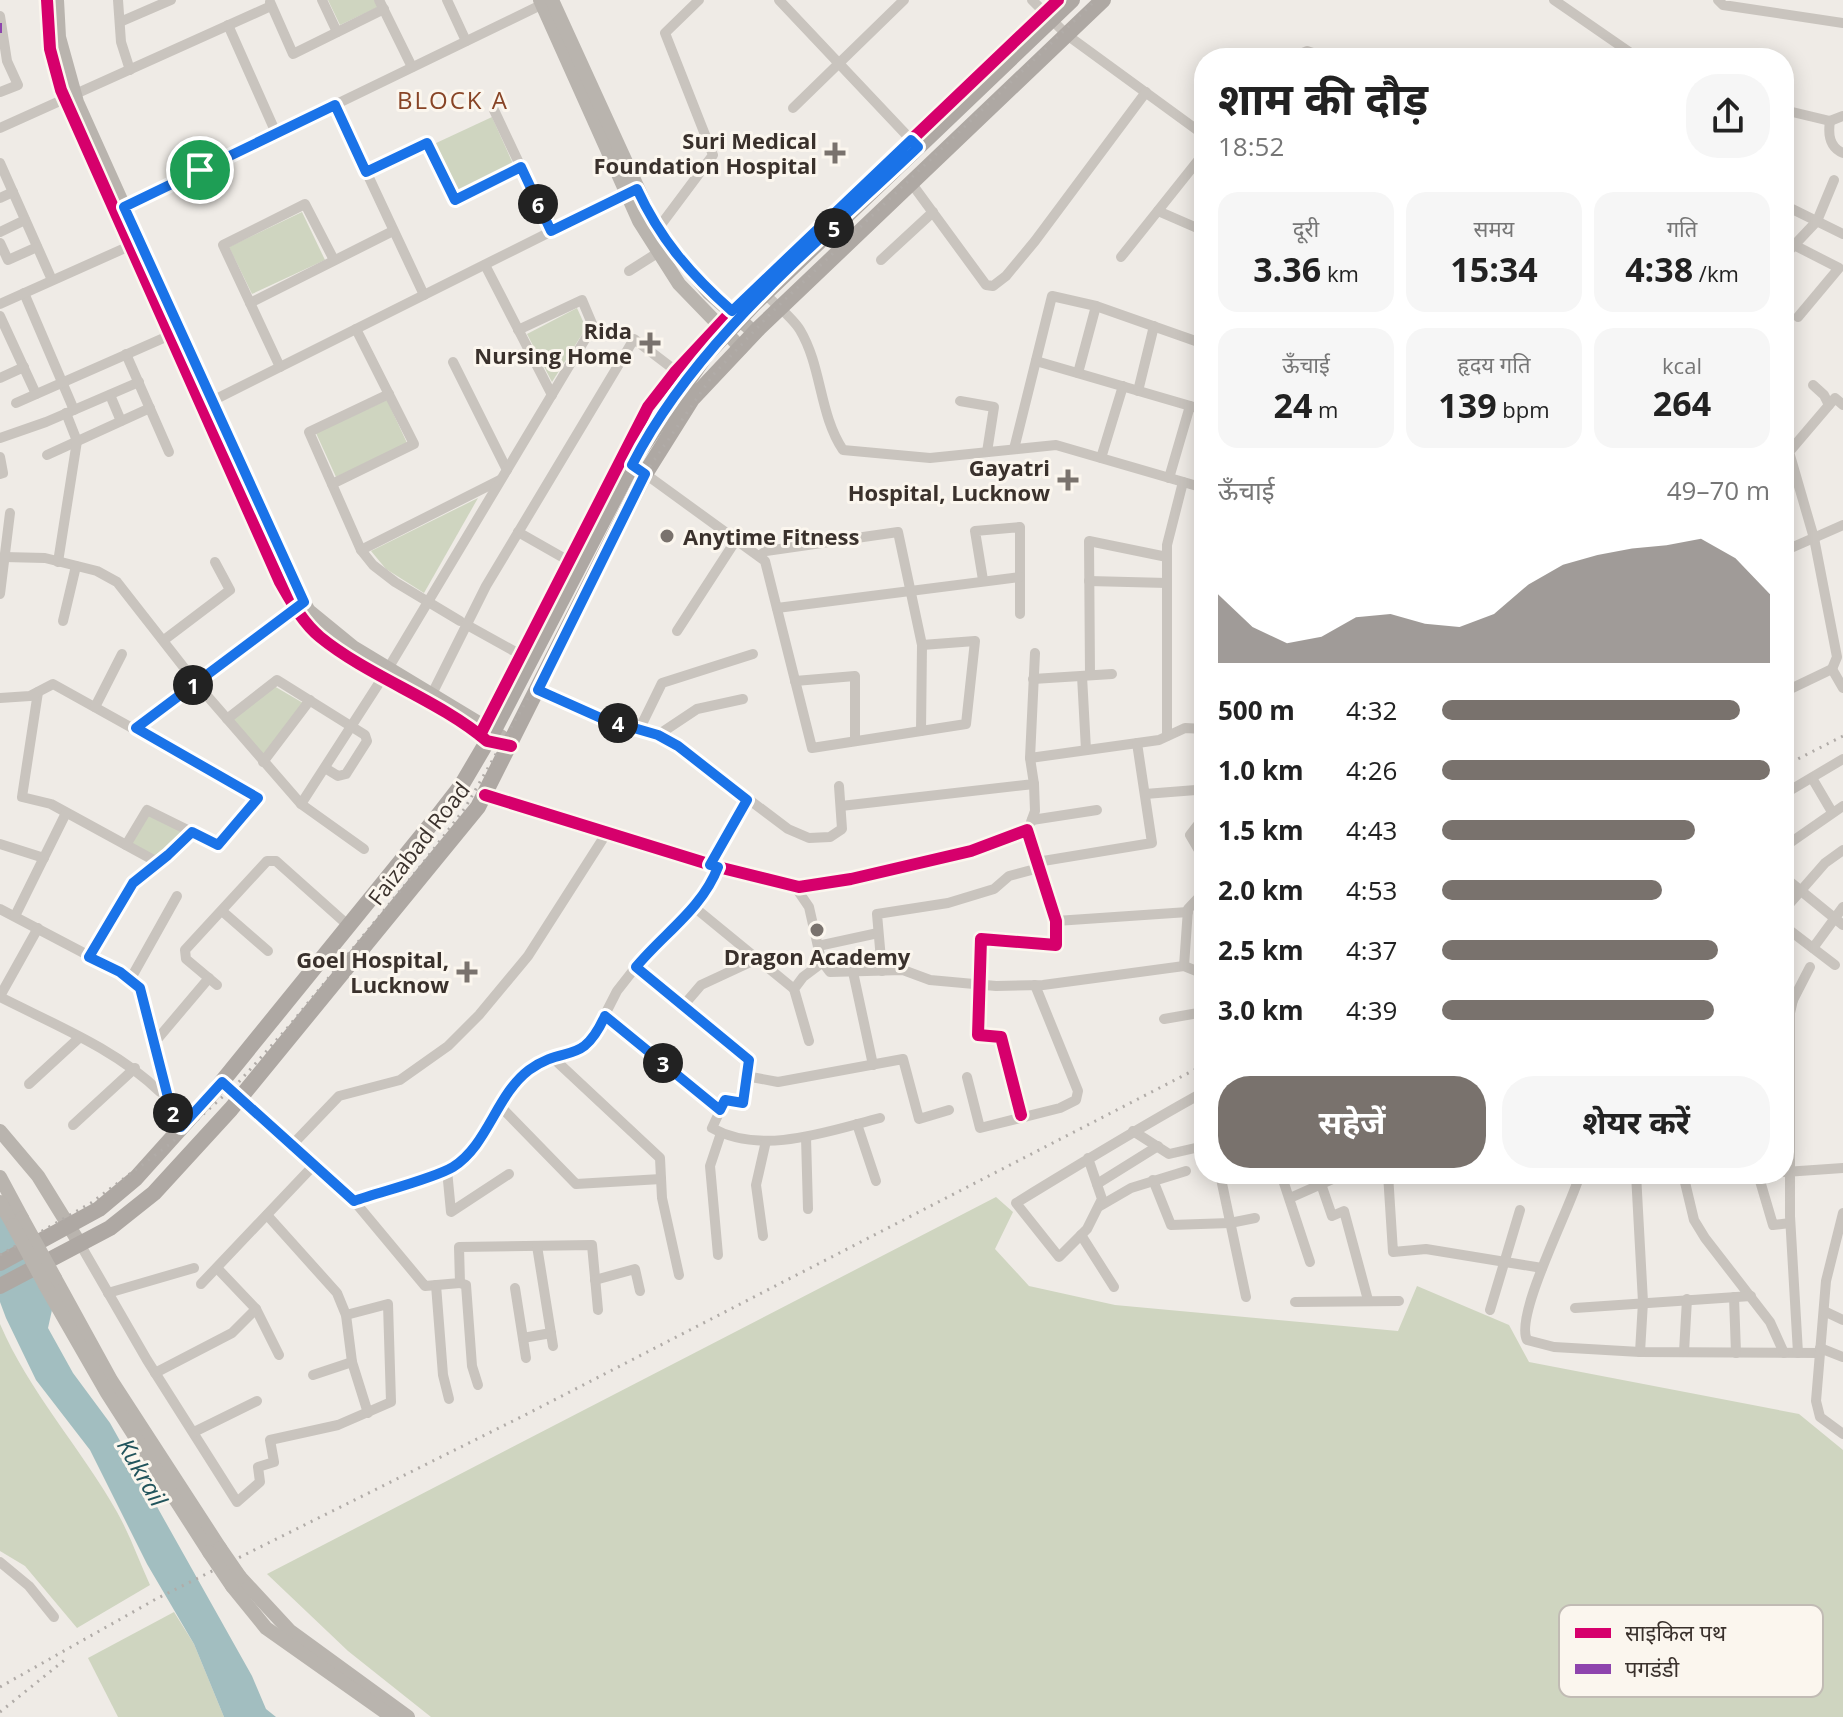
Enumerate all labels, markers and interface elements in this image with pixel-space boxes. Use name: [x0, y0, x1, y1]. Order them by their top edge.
text: शाम की दौड़: [1218, 68, 1428, 128]
button: share: [1686, 74, 1770, 158]
district label: BLOCK A: [397, 83, 509, 116]
place label: Suri Medical Foundation Hospital: [594, 125, 817, 180]
text: 18:52: [1218, 128, 1284, 164]
pin: [166, 136, 234, 204]
marker: Suri Medical Foundation Hospital: [824, 142, 846, 164]
icon: arrive: [178, 148, 222, 192]
pin: 6: [518, 184, 558, 224]
text: 6: [532, 189, 544, 219]
pin: 5: [814, 208, 854, 248]
text: 5: [828, 213, 840, 243]
text: दूरी: [1293, 213, 1319, 243]
text: समय: [1474, 213, 1514, 243]
text: गति: [1667, 213, 1697, 243]
text: 3.36: [1253, 246, 1321, 292]
text: 15:34: [1450, 246, 1538, 292]
text: 4:38: [1625, 246, 1693, 292]
text: km: [1321, 258, 1359, 288]
text: /km: [1693, 258, 1739, 288]
place label: Rida Nursing Home: [474, 315, 632, 370]
marker: Rida Nursing Home: [639, 332, 661, 354]
text: ऊँचाई: [1282, 349, 1330, 379]
text: हृदय गति: [1458, 349, 1530, 379]
text: kcal: [1662, 350, 1702, 380]
text: 264: [1653, 380, 1711, 426]
text: 24: [1274, 382, 1312, 428]
text: 139: [1438, 382, 1497, 428]
text: m: [1312, 394, 1338, 424]
text: bpm: [1497, 394, 1550, 424]
place label: Gayatri Hospital, Lucknow: [848, 452, 1050, 507]
marker: Gayatri Hospital, Lucknow: [1057, 469, 1079, 491]
text: ऊँचाई: [1218, 472, 1274, 508]
text: 49–70 m: [1667, 472, 1770, 508]
place label: Anytime Fitness: [683, 521, 859, 551]
marker: Anytime Fitness: [658, 527, 676, 545]
pin: 1: [173, 665, 213, 705]
text: 1: [187, 670, 199, 700]
text: 500 m: [1218, 692, 1295, 728]
text: 4:32: [1346, 692, 1397, 728]
pin: 4: [598, 703, 638, 743]
text: 4: [612, 708, 624, 738]
text: 1.0 km: [1218, 752, 1304, 788]
text: 4:26: [1346, 752, 1397, 788]
street label: Faizabad Road: [360, 775, 476, 911]
text: 1.5 km: [1218, 812, 1304, 848]
text: 4:43: [1346, 812, 1397, 848]
text: 2.0 km: [1218, 872, 1304, 908]
text: 4:53: [1346, 872, 1397, 908]
marker: Dragon Academy: [808, 921, 826, 939]
text: 2.5 km: [1218, 932, 1304, 968]
text: 4:37: [1346, 932, 1397, 968]
place label: Dragon Academy: [724, 941, 911, 971]
place label: Goel Hospital, Lucknow: [296, 944, 449, 999]
marker: Goel Hospital, Lucknow: [456, 961, 478, 983]
text: 3.0 km: [1218, 992, 1304, 1028]
text: 4:39: [1346, 992, 1397, 1028]
pin: 3: [643, 1043, 683, 1083]
text: 3: [657, 1048, 669, 1078]
button: सहेजें: [1218, 1076, 1486, 1168]
button: शेयर करें: [1502, 1076, 1770, 1168]
pin: 2: [153, 1093, 193, 1133]
text: 2: [167, 1098, 179, 1128]
water label: Kukrail: [110, 1432, 176, 1513]
legend: [1559, 1605, 1823, 1697]
text: साइकिल पथ: [1625, 1617, 1727, 1647]
text: पगडंडी: [1625, 1653, 1679, 1683]

